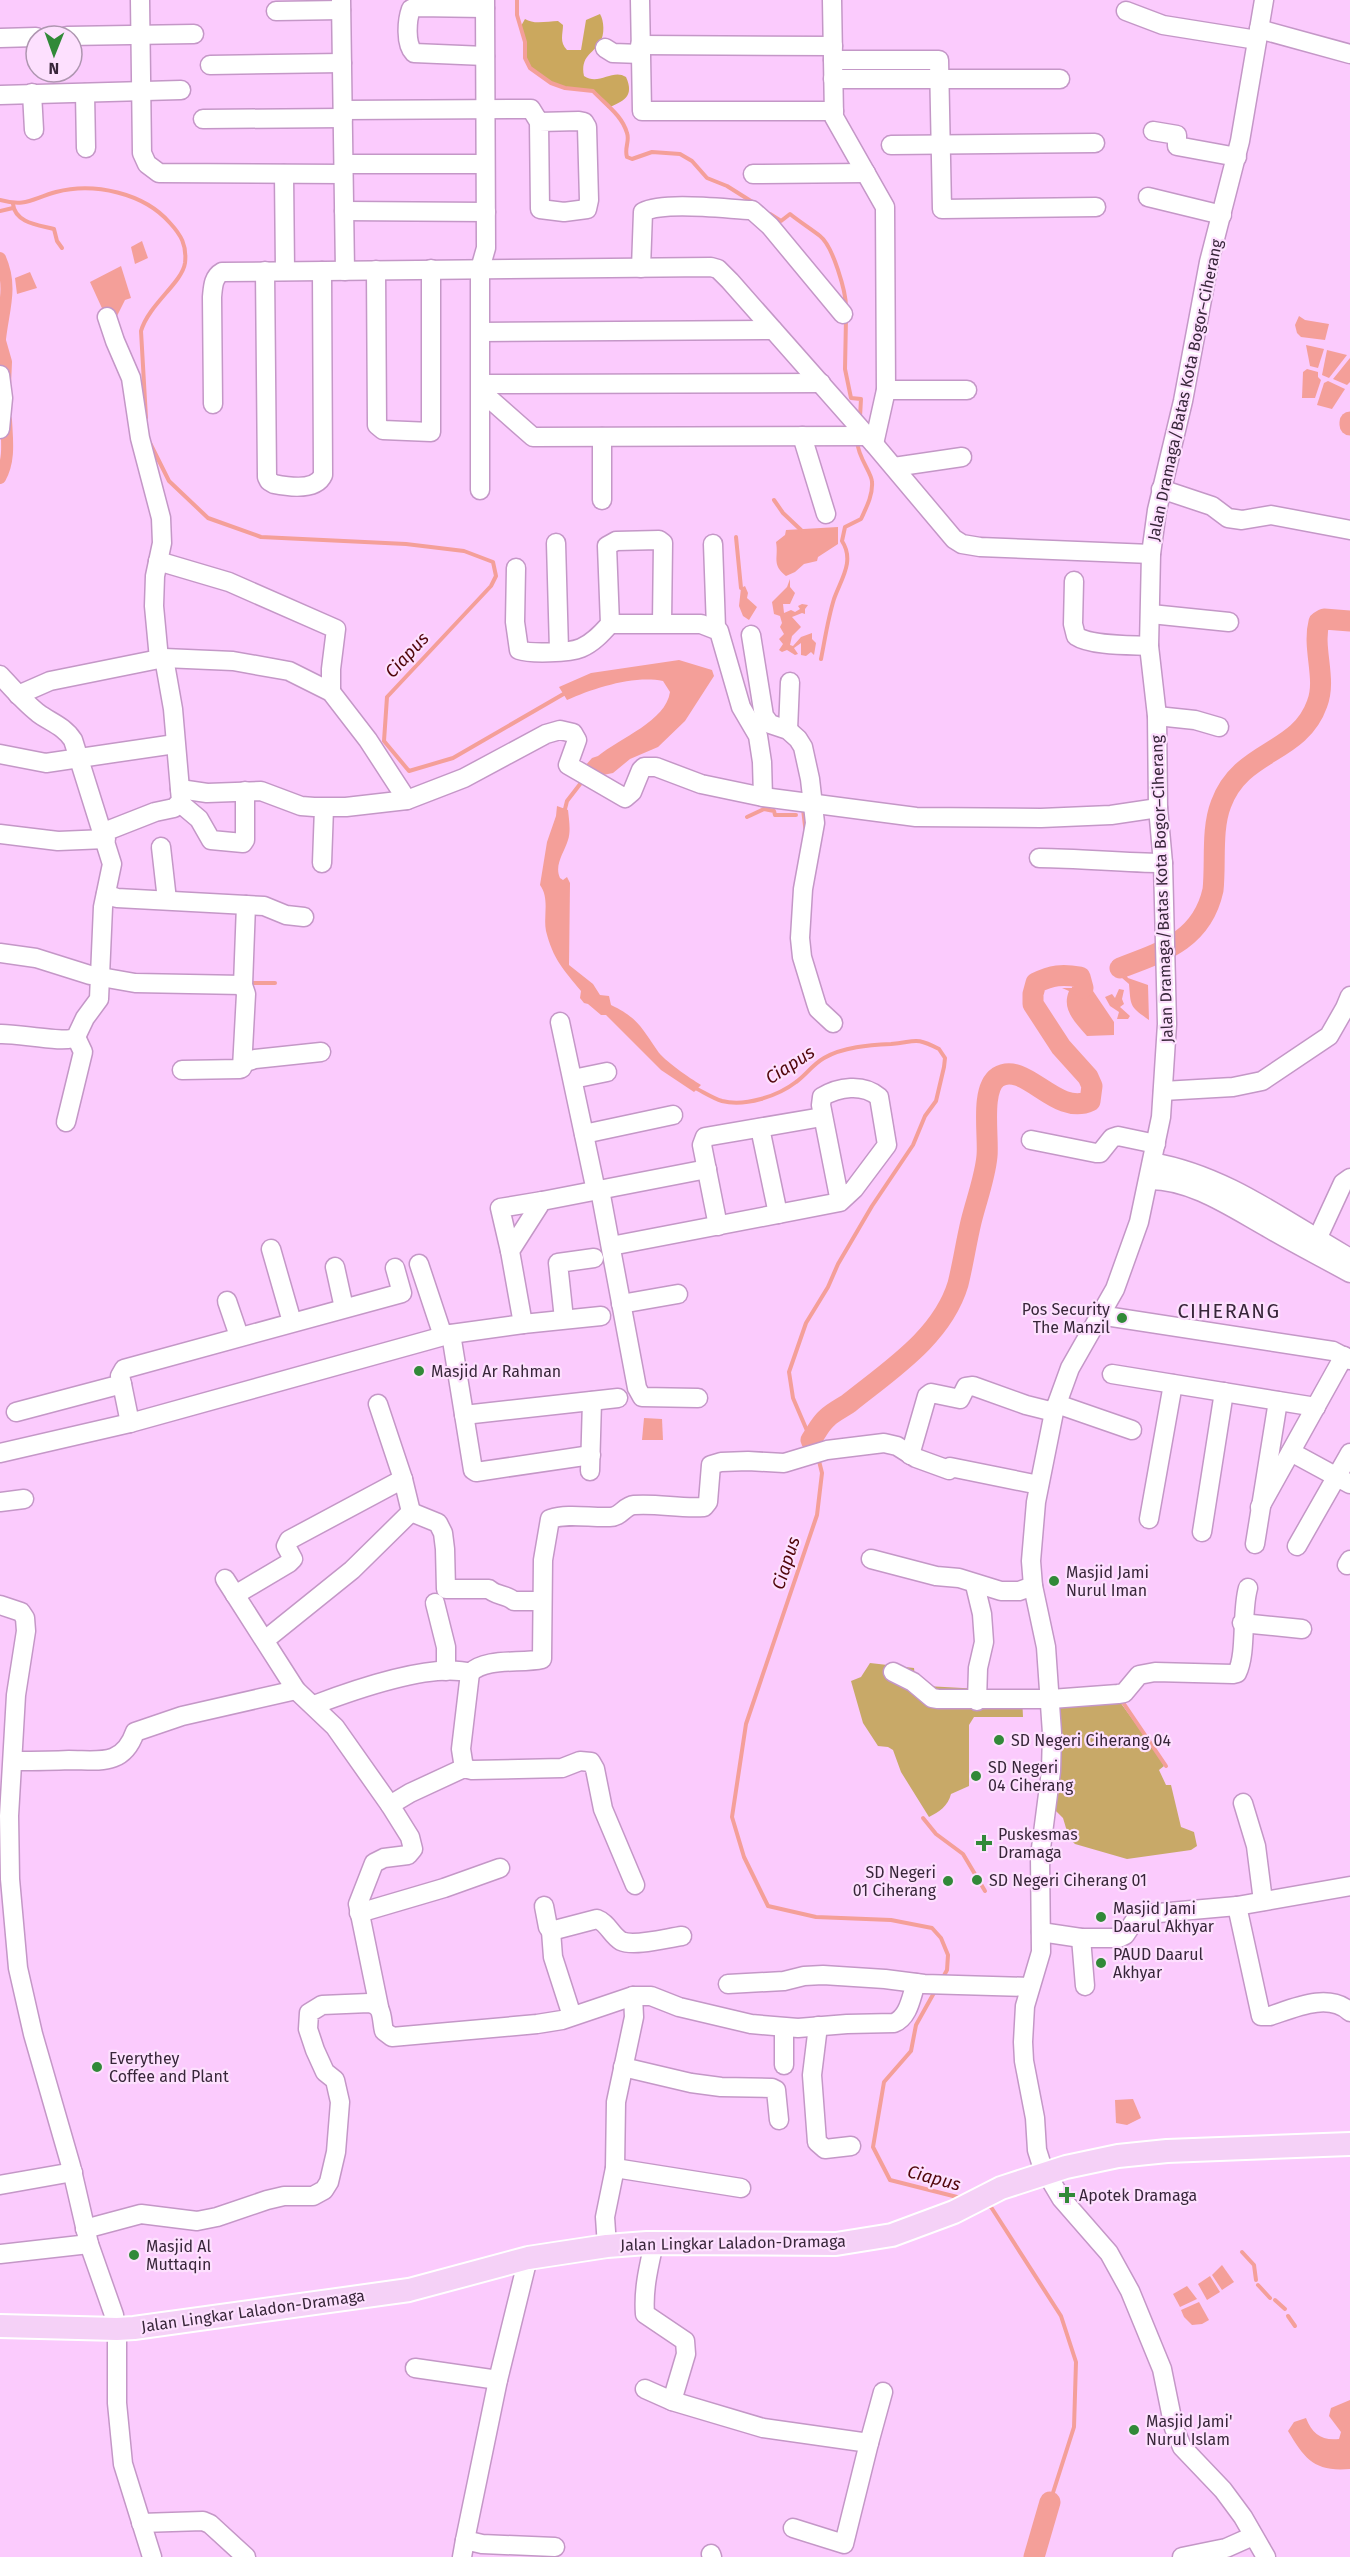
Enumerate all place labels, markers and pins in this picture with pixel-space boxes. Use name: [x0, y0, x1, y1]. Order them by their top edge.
place label: Pos Security The Manzil: [1022, 1300, 1110, 1337]
marker: Pos Security The Manzil: [1115, 1311, 1129, 1325]
place label: Masjid Ar Rahman: [431, 1362, 561, 1381]
marker: Masjid Ar Rahman: [412, 1364, 426, 1378]
place label: Masjid Jami Nurul Iman: [1066, 1563, 1149, 1600]
marker: Masjid Jami Nurul Iman: [1047, 1574, 1061, 1588]
place label: SD Negeri Ciherang 04: [1011, 1731, 1171, 1750]
marker: SD Negeri Ciherang 04: [992, 1733, 1006, 1747]
place label: SD Negeri 04 Ciherang: [988, 1758, 1074, 1795]
marker: SD Negeri 04 Ciherang: [969, 1769, 983, 1783]
place label: Puskesmas Dramaga: [998, 1825, 1078, 1862]
marker: Puskesmas Dramaga: [975, 1834, 993, 1852]
place label: SD Negeri 01 Ciherang: [853, 1863, 937, 1900]
place label: SD Negeri Ciherang 01: [989, 1871, 1147, 1890]
marker: SD Negeri Ciherang 01: [970, 1873, 984, 1887]
marker: SD Negeri 01 Ciherang: [941, 1874, 955, 1888]
place label: Masjid Jami Daarul Akhyar: [1113, 1899, 1215, 1936]
marker: Masjid Jami Daarul Akhyar: [1094, 1910, 1108, 1924]
place label: PAUD Daarul Akhyar: [1113, 1945, 1203, 1982]
marker: PAUD Daarul Akhyar: [1094, 1956, 1108, 1970]
place label: Everythey Coffee and Plant: [109, 2049, 229, 2086]
marker: Everythey Coffee and Plant: [90, 2060, 104, 2074]
place label: Apotek Dramaga: [1079, 2186, 1197, 2205]
marker: Apotek Dramaga: [1060, 2188, 1074, 2202]
place label: Masjid Al Muttaqin: [146, 2237, 211, 2274]
marker: Masjid Al Muttaqin: [127, 2248, 141, 2262]
place label: Masjid Jami' Nurul Islam: [1146, 2412, 1233, 2449]
marker: Masjid Jami' Nurul Islam: [1127, 2423, 1141, 2437]

